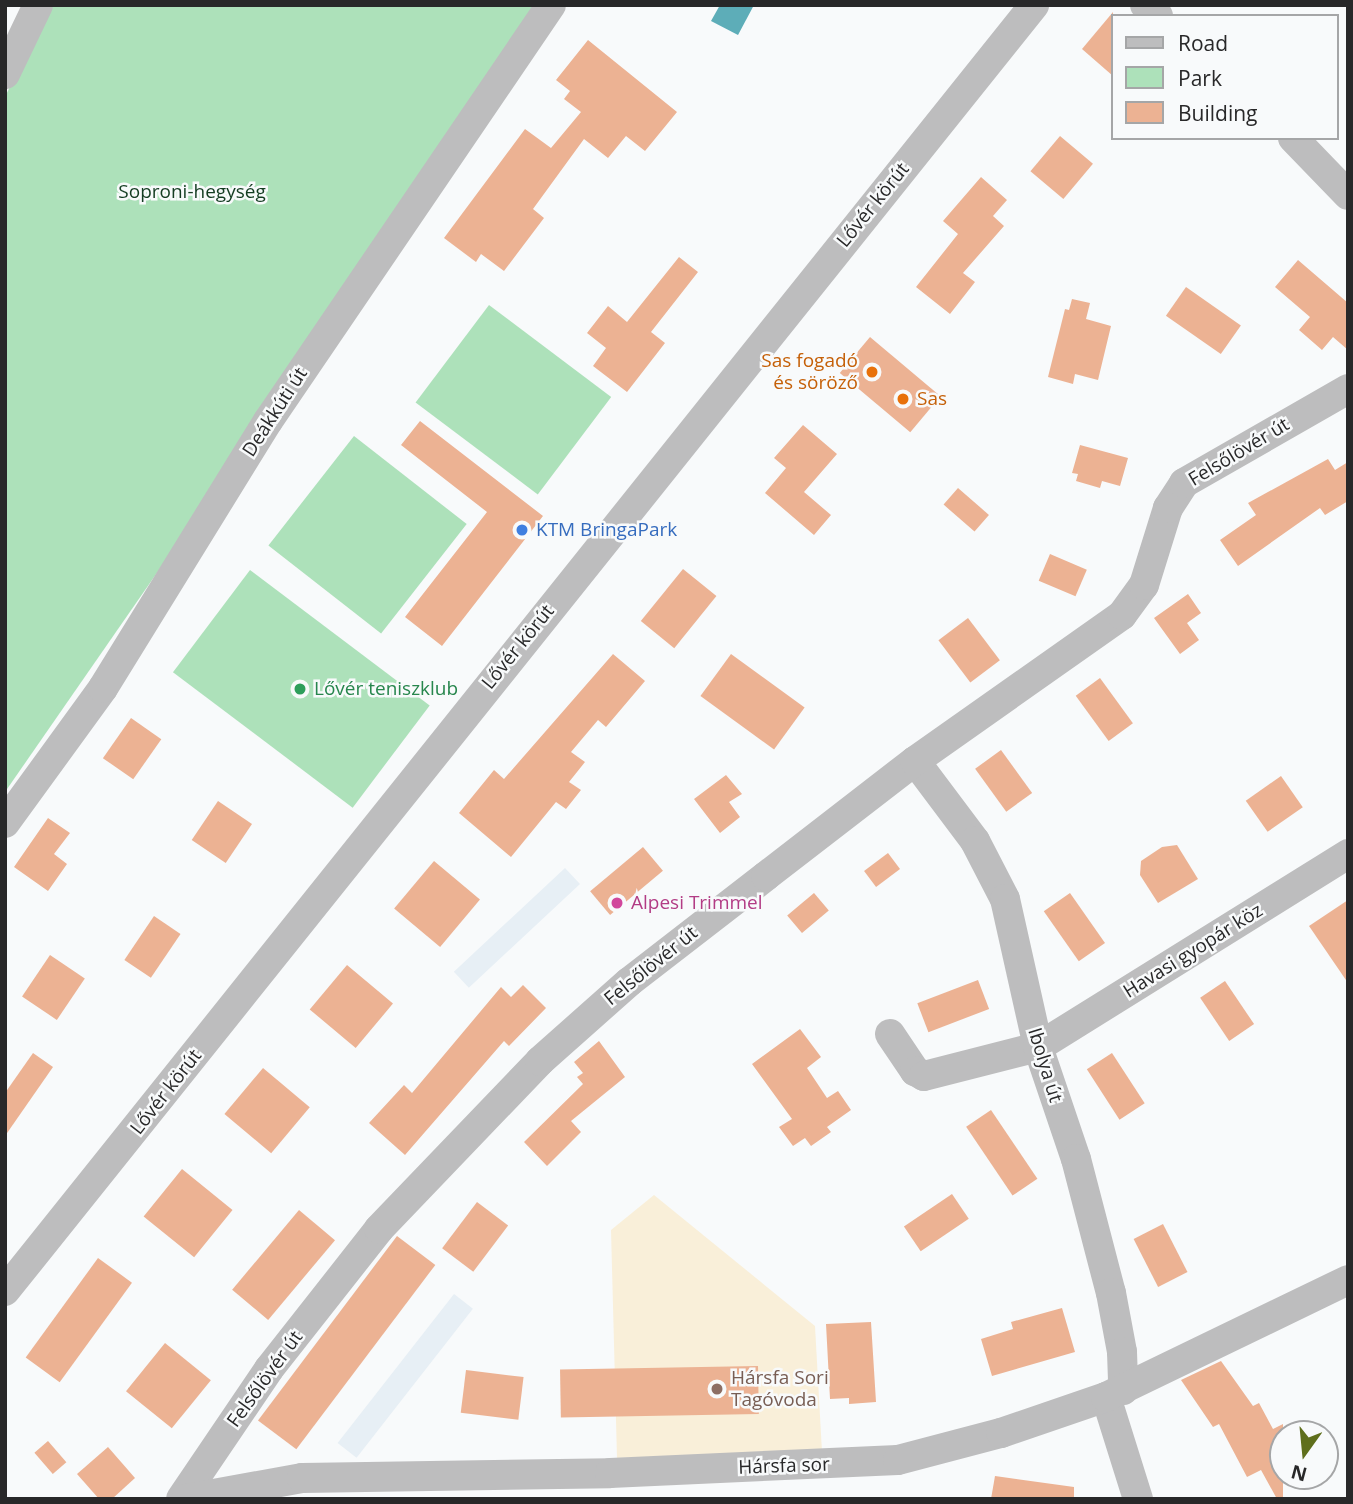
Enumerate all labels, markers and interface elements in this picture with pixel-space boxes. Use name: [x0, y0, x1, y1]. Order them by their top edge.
legend: [1112, 14, 1339, 140]
text: Road: [1178, 29, 1228, 57]
text: Park: [1178, 64, 1222, 92]
text: Building: [1178, 99, 1257, 127]
street label: Lővér körút: [832, 158, 914, 252]
park label: Soproni-hegység: [118, 181, 266, 203]
place label: Sas fogadó és söröző: [761, 350, 858, 394]
street label: Deákkúti út: [238, 363, 312, 461]
marker: Sas fogadó és söröző: [864, 364, 880, 380]
place label: Sas: [917, 388, 947, 410]
marker: Sas: [895, 391, 911, 407]
street label: Felsőlövér út: [1185, 413, 1293, 491]
place label: KTM BringaPark: [536, 519, 677, 541]
marker: KTM BringaPark: [514, 522, 530, 538]
street label: Lővér körút: [477, 600, 559, 694]
place label: Lővér teniszklub: [314, 678, 458, 700]
marker: Lővér teniszklub: [292, 681, 308, 697]
place label: Alpesi Trimmel: [631, 892, 763, 914]
marker: Alpesi Trimmel: [609, 895, 625, 911]
street label: Havasi gyopár köz: [1119, 899, 1267, 1003]
street label: Felsőlövér út: [600, 921, 702, 1011]
street label: Ibolya út: [1023, 1025, 1067, 1105]
street label: Lővér körút: [126, 1045, 206, 1139]
street label: Felsőlövér út: [222, 1326, 308, 1432]
place label: Hársfa Sori Tagóvoda: [731, 1367, 829, 1411]
marker: Hársfa Sori Tagóvoda: [709, 1381, 725, 1397]
north arrow: [1269, 1420, 1339, 1490]
street label: Hársfa sor: [738, 1453, 830, 1479]
text: N: [1288, 1459, 1310, 1488]

